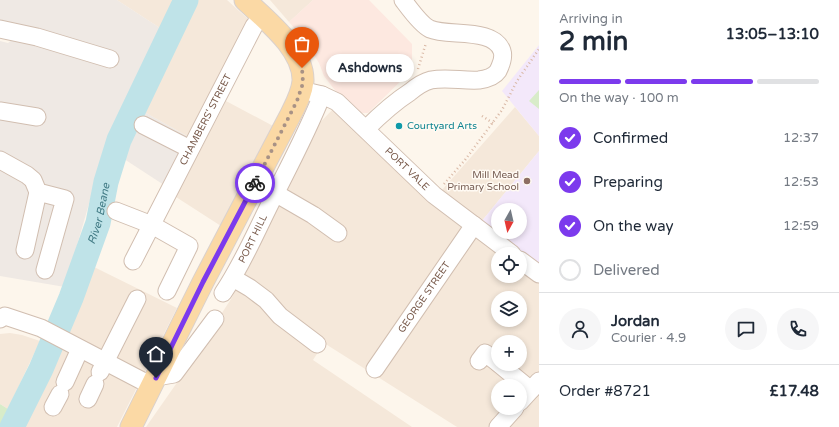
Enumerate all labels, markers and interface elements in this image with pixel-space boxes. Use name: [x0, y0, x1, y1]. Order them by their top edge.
text: Arriving in: [559, 11, 623, 27]
text: 13:05–13:10: [726, 25, 819, 43]
text: 2 min: [559, 26, 628, 57]
pin: [285, 27, 319, 68]
icon: bag: [291, 33, 313, 55]
callout: Ashdowns: [326, 54, 414, 82]
text: Ashdowns: [338, 60, 402, 76]
street label: CHAMBERS' STREET: [177, 72, 234, 167]
text: On the way · 100 m: [559, 90, 679, 106]
place label: Courtyard Arts: [407, 120, 477, 132]
marker: Courtyard Arts: [394, 121, 404, 131]
icon: check: [559, 127, 581, 149]
text: Confirmed: [593, 129, 668, 147]
text: 12:37: [783, 130, 819, 146]
street label: PORT VALE: [382, 145, 432, 193]
courier: [235, 163, 275, 203]
place label: Mill Mead Primary School: [447, 169, 519, 193]
icon: check: [559, 171, 581, 193]
icon: bike: [244, 172, 266, 194]
text: Preparing: [593, 173, 663, 191]
text: 12:53: [783, 174, 819, 190]
marker: Mill Mead Primary School: [522, 176, 532, 186]
water label: River Beane: [84, 181, 112, 246]
north arrow: [491, 203, 527, 239]
map controls: [491, 203, 527, 415]
street label: PORT HILL: [236, 212, 270, 265]
icon: check: [559, 215, 581, 237]
text: On the way: [593, 217, 673, 235]
text: 12:59: [783, 218, 819, 234]
button: locate: [491, 247, 527, 283]
street label: GEORGE STREET: [396, 259, 453, 335]
text: Delivered: [593, 261, 660, 279]
button: layers: [491, 291, 527, 327]
button: person: [559, 308, 601, 350]
button: chat: [725, 308, 767, 350]
button: phone: [777, 308, 819, 350]
text: Jordan: [611, 312, 660, 330]
text: Courier · 4.9: [611, 330, 686, 346]
button: +: [491, 335, 527, 371]
pin: [139, 337, 173, 378]
icon: home: [145, 343, 167, 365]
button: −: [491, 379, 527, 415]
text: Order #8721: [559, 382, 651, 400]
text: £17.48: [769, 382, 819, 400]

